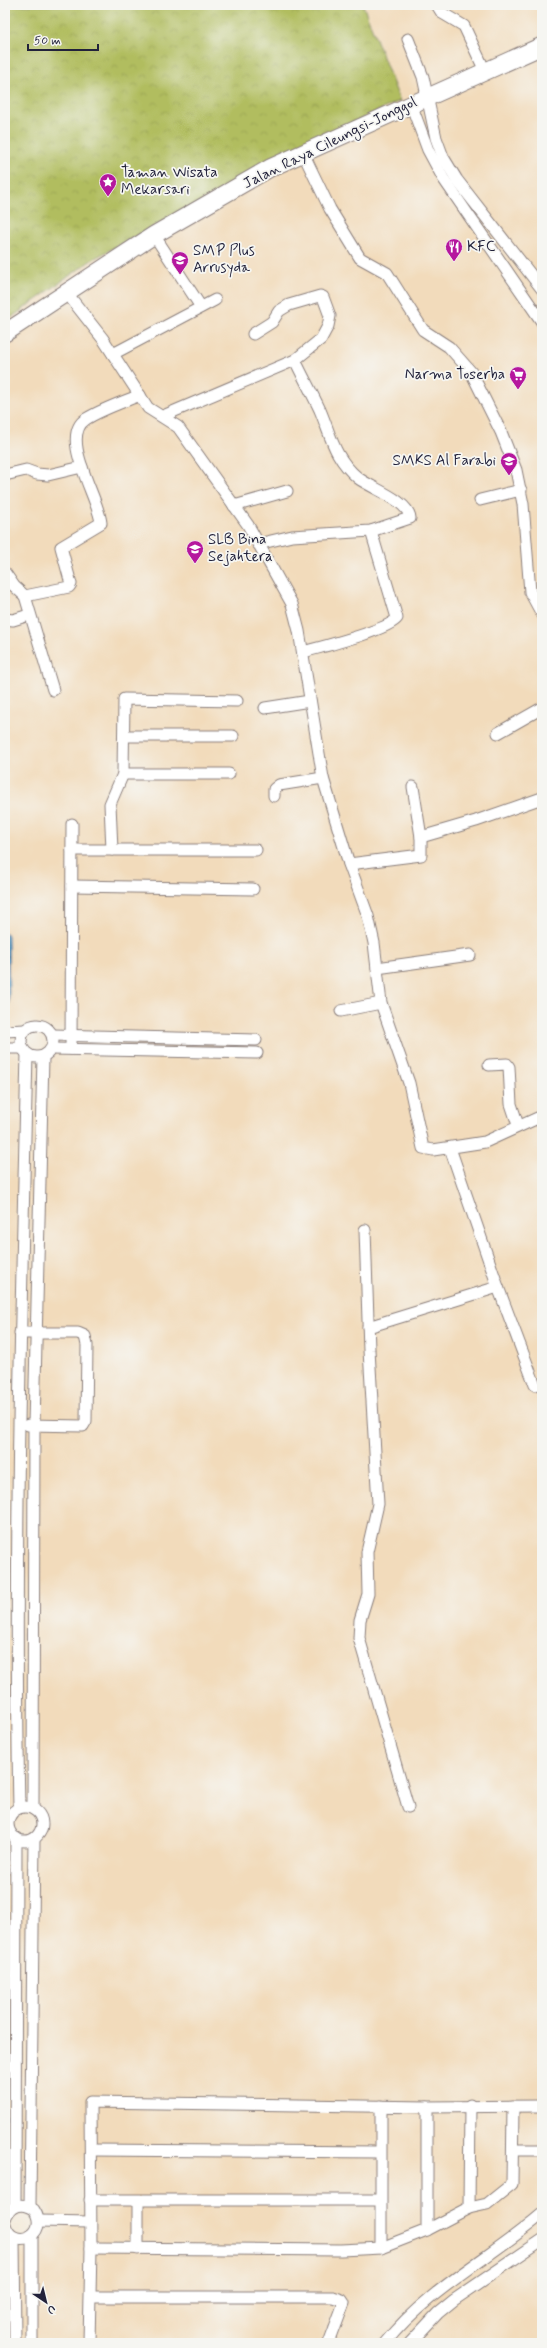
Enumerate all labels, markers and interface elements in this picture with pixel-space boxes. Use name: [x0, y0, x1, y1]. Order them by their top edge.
scale bar: [28, 26, 98, 52]
text: 50 m: [34, 33, 61, 49]
street label: Jalan Raya Cileungsi-Jonggol: [240, 92, 421, 195]
place label: Taman Wisata Mekarsari: [121, 163, 218, 200]
place icon: Taman Wisata Mekarsari: [98, 172, 118, 197]
restaurant icon: KFC: [444, 237, 464, 262]
place label: KFC: [467, 237, 496, 257]
place label: SMP Plus Arrusyda: [193, 241, 255, 278]
school or university icon: SMP Plus Arrusyda: [170, 250, 190, 275]
place label: Narma Toserba: [405, 365, 505, 385]
supermarket icon: Narma Toserba: [508, 365, 528, 390]
place label: SMKS Al Farabi: [392, 451, 496, 471]
school or university icon: SMKS Al Farabi: [499, 451, 519, 476]
place label: SLB Bina Sejahtera: [208, 530, 273, 567]
school or university icon: SLB Bina Sejahtera: [185, 539, 205, 564]
north arrow: [26, 2282, 66, 2322]
text: U: [44, 2302, 58, 2317]

